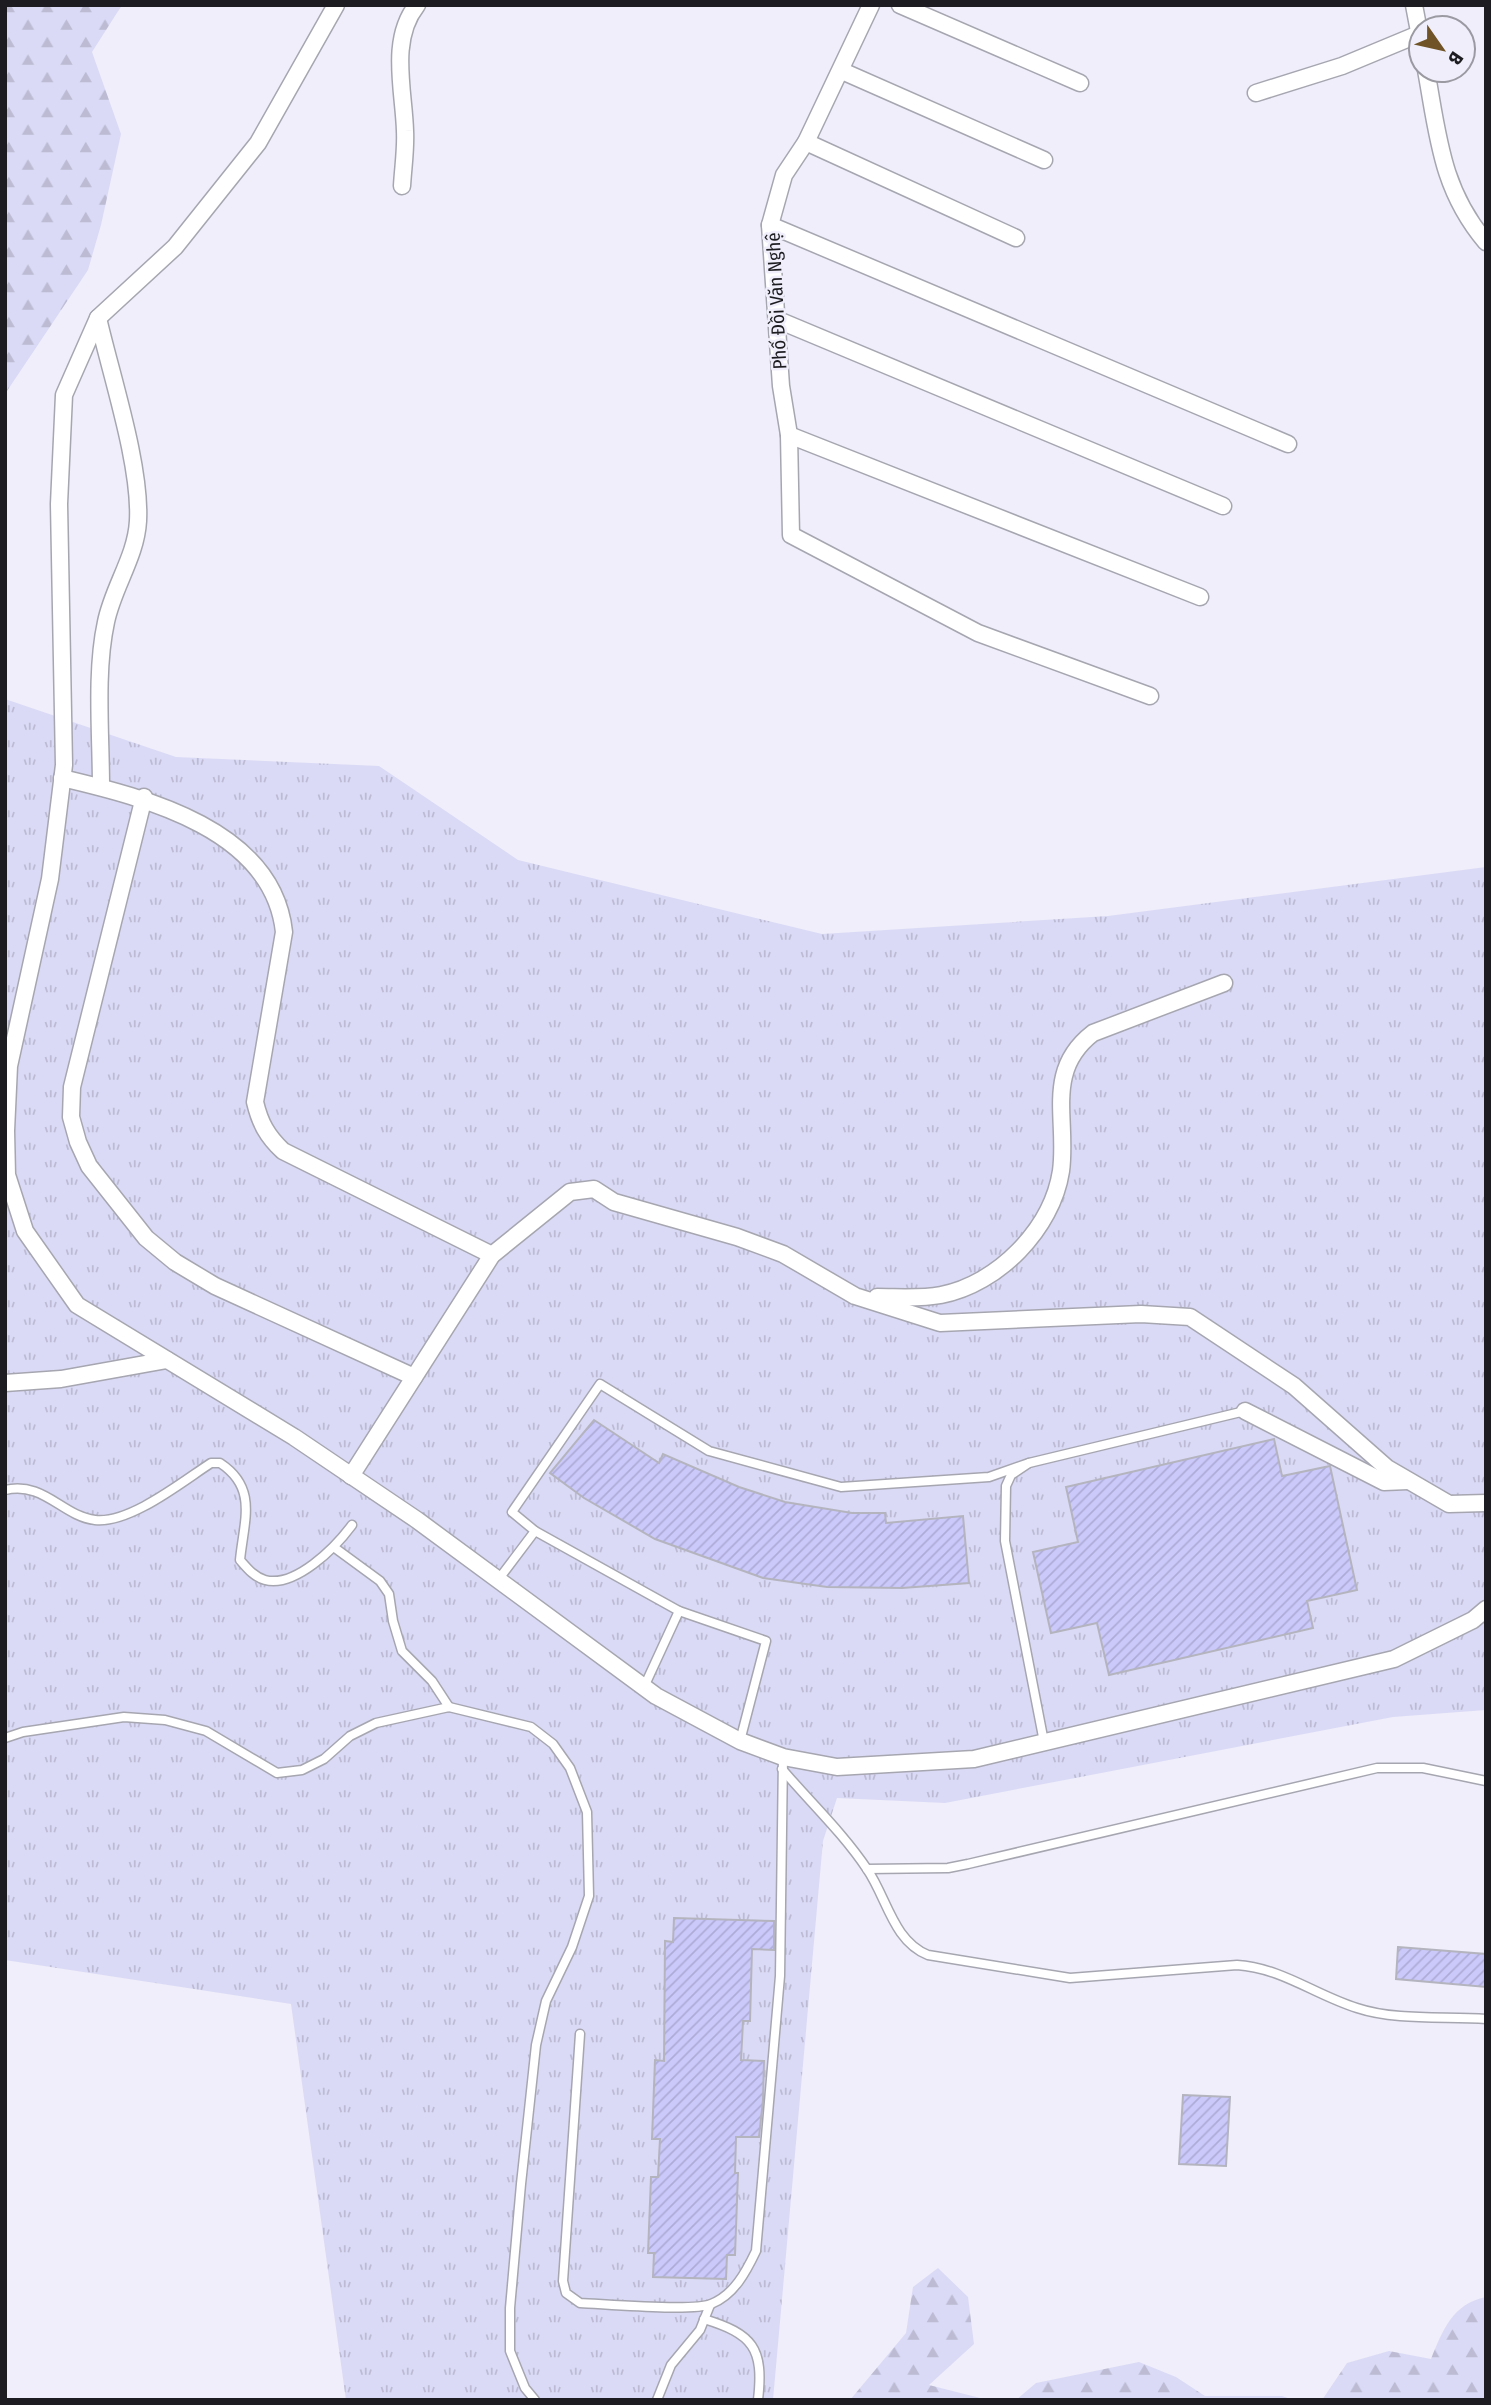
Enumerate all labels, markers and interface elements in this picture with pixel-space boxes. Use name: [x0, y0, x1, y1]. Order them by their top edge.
north arrow: [1407, 14, 1477, 84]
text: B: [1443, 47, 1468, 69]
street label: Phố Đồi Văn Nghệ: [761, 232, 792, 370]

